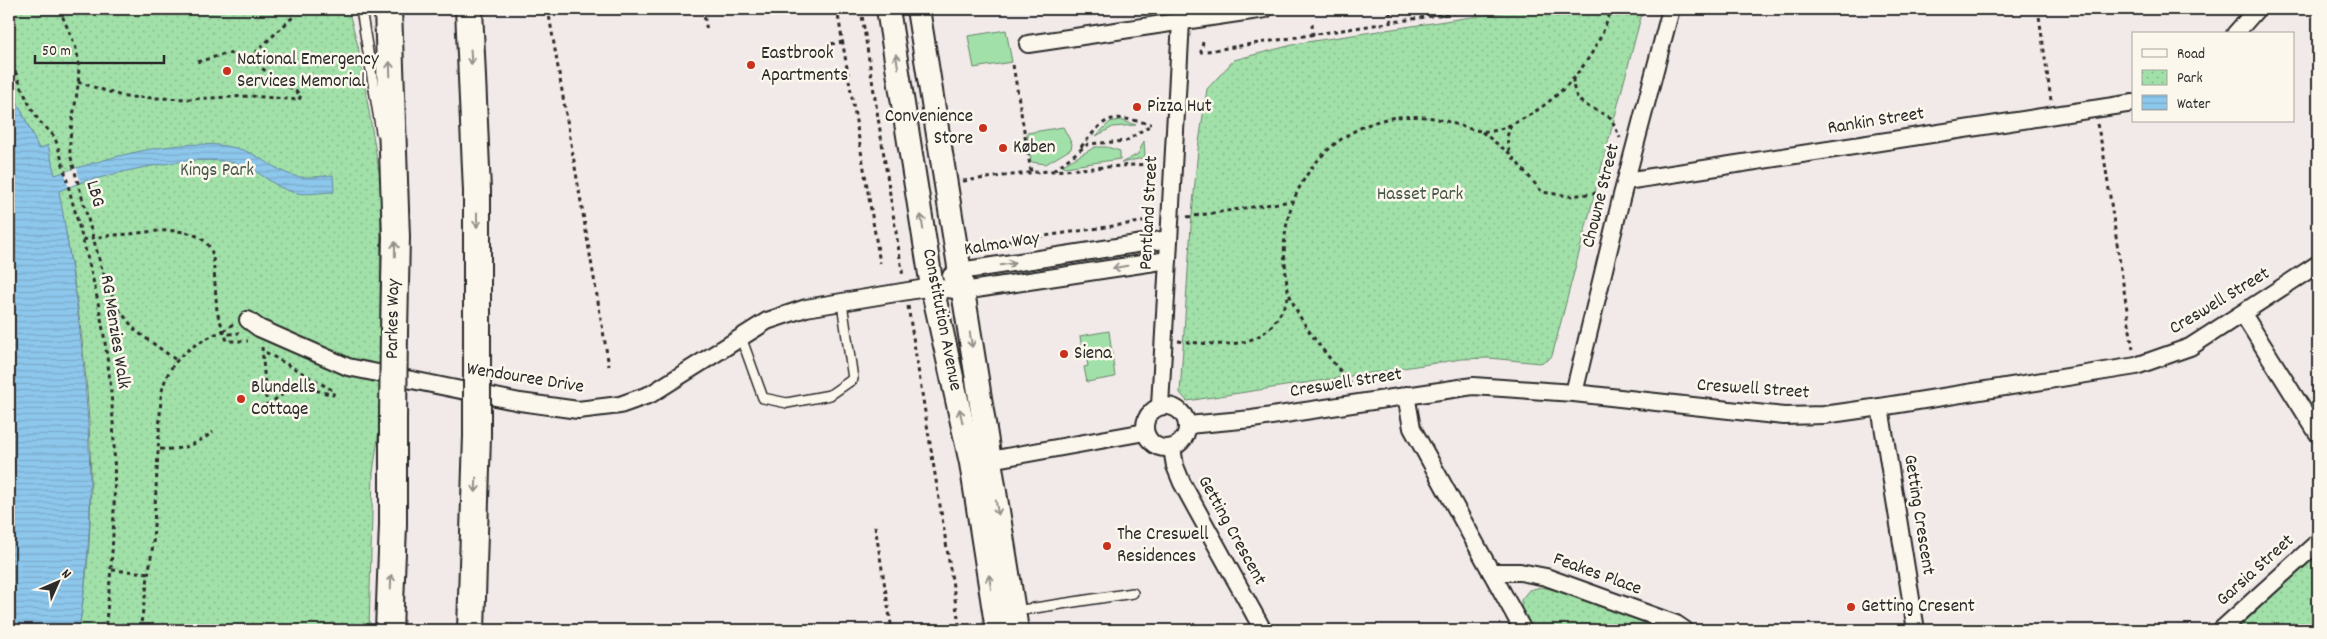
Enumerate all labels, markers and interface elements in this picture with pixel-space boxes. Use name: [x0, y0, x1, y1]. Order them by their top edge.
scale bar: [35, 32, 164, 64]
legend: [2132, 32, 2294, 122]
text: 50 m: [42, 41, 71, 63]
place label: Eastbrook Apartments: [761, 41, 848, 90]
text: Road: [2177, 44, 2205, 66]
place label: National Emergency Services Memorial: [237, 47, 379, 96]
one-way arrow: [467, 49, 476, 65]
one-way arrow: [891, 54, 901, 70]
marker: Eastbrook Apartments: [745, 59, 757, 71]
one-way arrow: [386, 61, 395, 77]
marker: National Emergency Services Memorial: [221, 65, 233, 77]
text: Park: [2177, 68, 2203, 90]
place label: Pizza Hut: [1147, 94, 1212, 121]
text: Water: [2177, 94, 2211, 116]
marker: Pizza Hut: [1131, 101, 1143, 113]
street label: Rankin Street: [1826, 101, 1926, 143]
place label: Convenience Store: [885, 104, 973, 153]
marker: Convenience Store: [977, 122, 989, 134]
place label: Køben: [1013, 135, 1056, 162]
street label: Chowne Street: [1576, 141, 1628, 251]
marker: Køben: [997, 142, 1009, 154]
street label: Pentland Street: [1134, 155, 1166, 271]
park label: Kings Park: [180, 158, 254, 185]
street label: LBG: [77, 178, 111, 210]
park label: Hasset Park: [1377, 182, 1464, 209]
one-way arrow: [472, 212, 482, 228]
one-way arrow: [916, 214, 926, 230]
street label: Kalma Way: [962, 226, 1042, 264]
one-way arrow: [390, 241, 400, 257]
street label: Constitution Avenue: [914, 247, 968, 393]
one-way arrow: [1000, 258, 1016, 268]
street label: Creswell Street: [2165, 261, 2275, 343]
one-way arrow: [1112, 263, 1128, 273]
street label: RG Menzies Walk: [92, 273, 136, 391]
street label: Parkes Way: [380, 278, 408, 360]
one-way arrow: [966, 331, 976, 347]
place label: Siena: [1074, 341, 1113, 368]
marker: Siena: [1058, 348, 1070, 360]
street label: Wendouree Drive: [464, 356, 586, 402]
street label: Creswell Street: [1288, 362, 1404, 406]
street label: Creswell Street: [1696, 373, 1810, 407]
place label: Blundells Cottage: [251, 375, 316, 424]
marker: Blundells Cottage: [235, 393, 247, 405]
one-way arrow: [955, 408, 965, 424]
street label: Getting Crescent: [1895, 453, 1941, 577]
street label: Getting Crescent: [1190, 471, 1272, 591]
one-way arrow: [471, 476, 480, 492]
one-way arrow: [993, 500, 1003, 516]
place label: The Creswell Residences: [1117, 522, 1209, 571]
street label: Garsia Street: [2211, 529, 2301, 613]
marker: The Creswell Residences: [1101, 540, 1113, 552]
street label: Feakes Place: [1549, 547, 1645, 603]
north arrow: [32, 556, 82, 606]
text: N: [56, 565, 75, 584]
one-way arrow: [386, 574, 395, 590]
one-way arrow: [984, 574, 994, 590]
place label: Getting Cresent: [1861, 594, 1975, 621]
marker: Getting Cresent: [1845, 601, 1857, 613]

